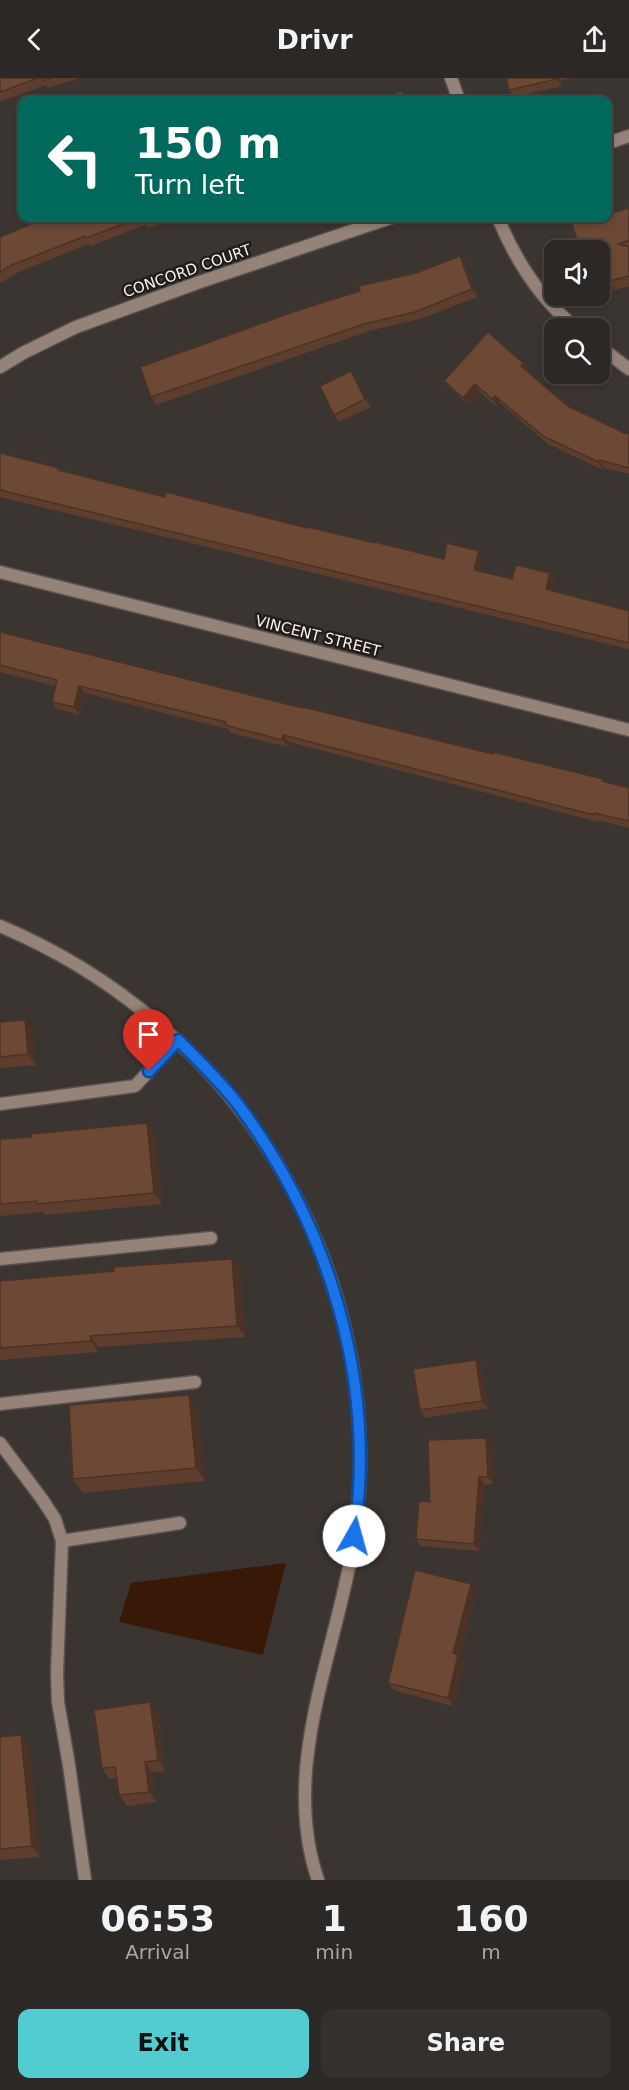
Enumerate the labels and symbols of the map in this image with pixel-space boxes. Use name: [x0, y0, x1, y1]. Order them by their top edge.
street label: CONCORD COURT: [121, 240, 254, 301]
street label: VINCENT STREET: [254, 612, 383, 660]
pin: [123, 1009, 174, 1071]
position arrow: [322, 1504, 386, 1568]

